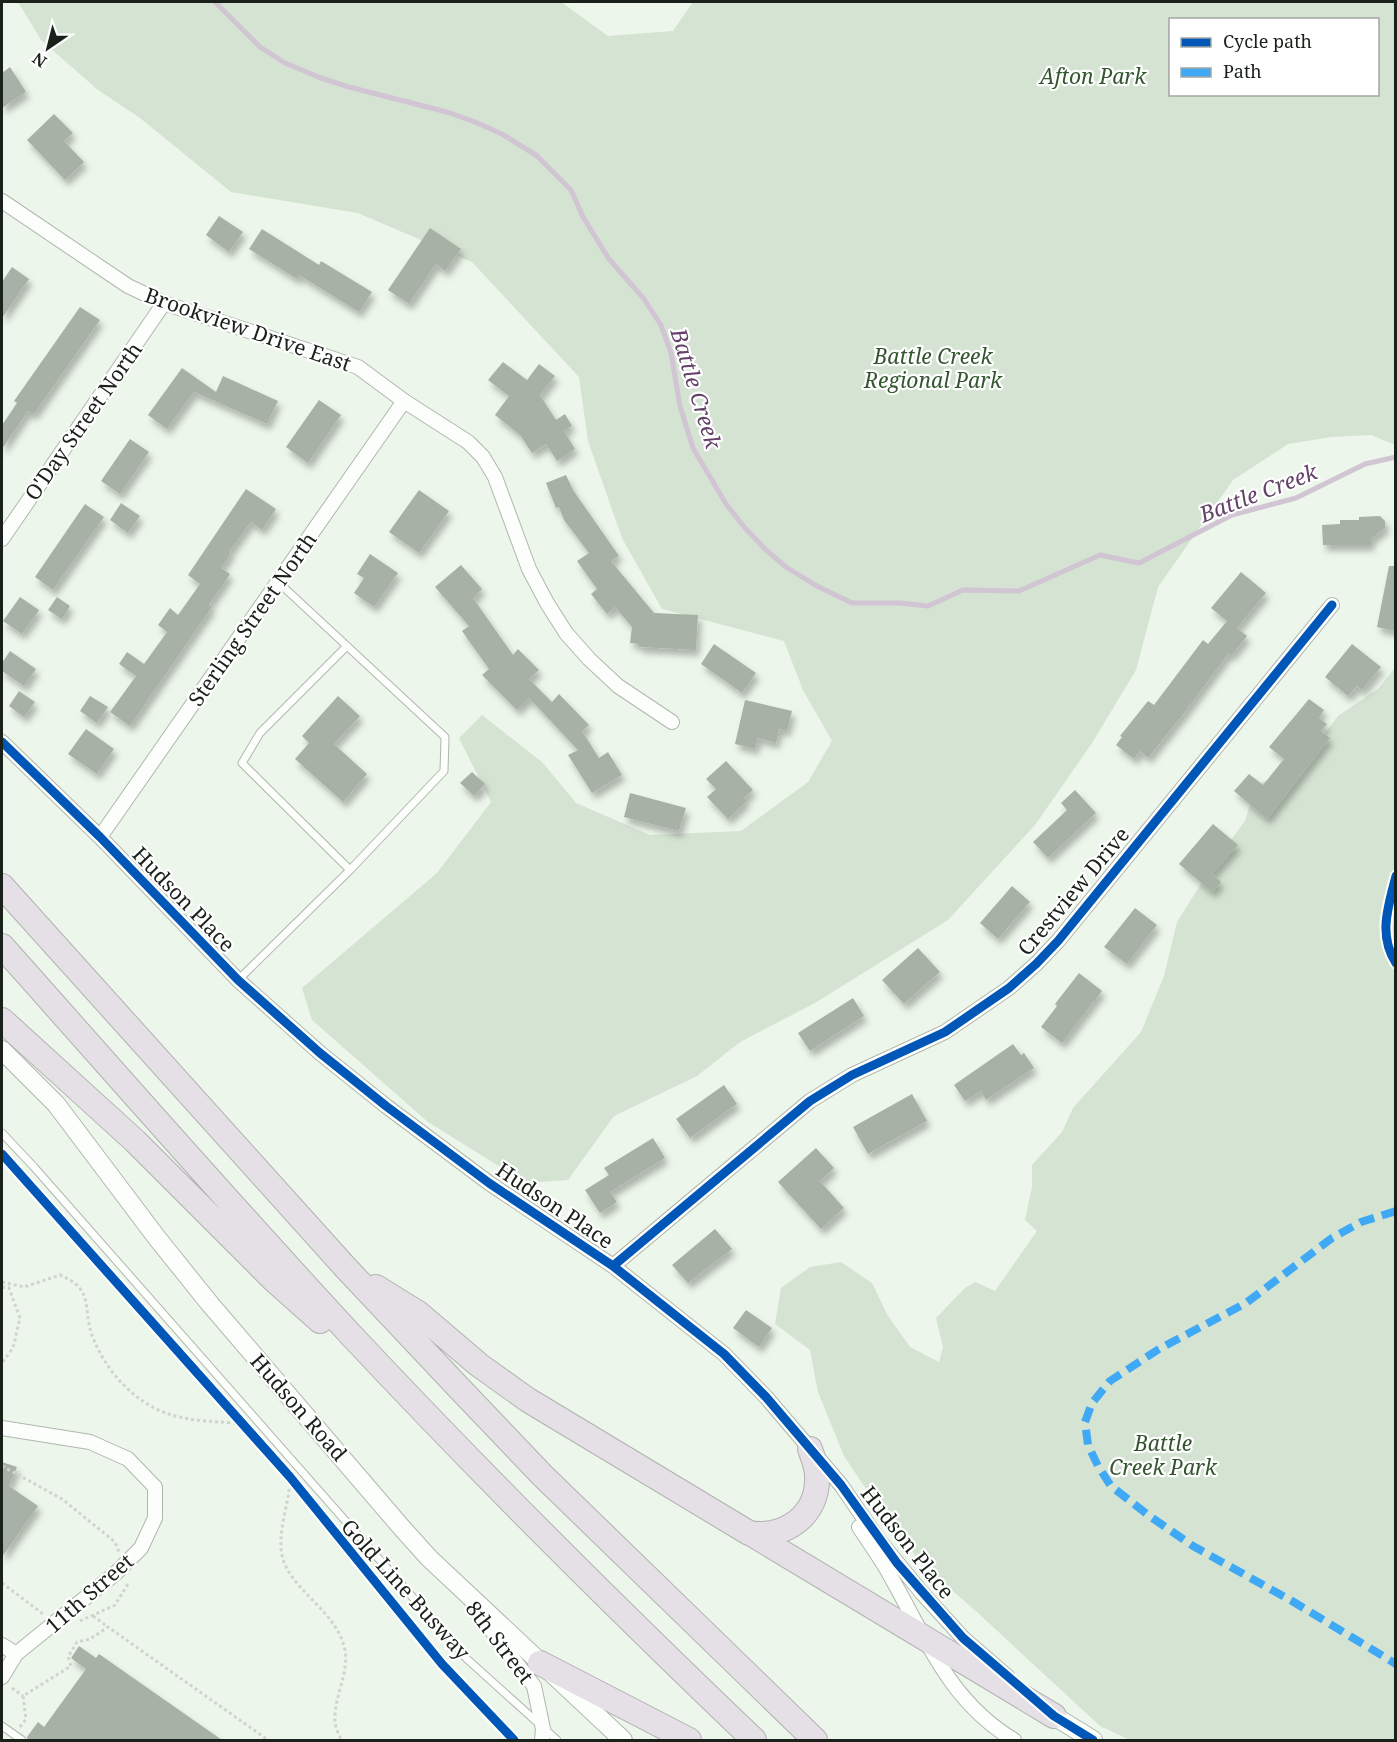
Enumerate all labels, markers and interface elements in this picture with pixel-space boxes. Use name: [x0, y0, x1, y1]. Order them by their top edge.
north arrow: [18, 18, 78, 78]
legend: [1169, 18, 1379, 96]
text: Cycle path: [1223, 29, 1312, 53]
text: N: [28, 47, 51, 73]
text: Path: [1223, 59, 1262, 83]
park label: Afton Park: [1038, 62, 1147, 90]
street label: Brookview Drive East: [141, 281, 355, 377]
water label: Battle Creek: [664, 323, 730, 453]
street label: O'Day Street North: [18, 336, 148, 506]
park label: Battle Creek Regional Park: [863, 342, 1003, 394]
water label: Battle Creek: [1194, 455, 1323, 529]
street label: Sterling Street North: [181, 526, 323, 712]
street label: Crestview Drive: [1011, 821, 1135, 961]
street label: Hudson Place: [127, 840, 241, 958]
street label: Hudson Place: [491, 1155, 619, 1255]
street label: Hudson Road: [244, 1347, 354, 1467]
park label: Battle Creek Park: [1109, 1429, 1218, 1481]
street label: Hudson Place: [855, 1480, 961, 1604]
street label: Gold Line Busway: [335, 1513, 477, 1665]
street label: 11th Street: [39, 1547, 139, 1639]
street label: 8th Street: [460, 1595, 540, 1689]

